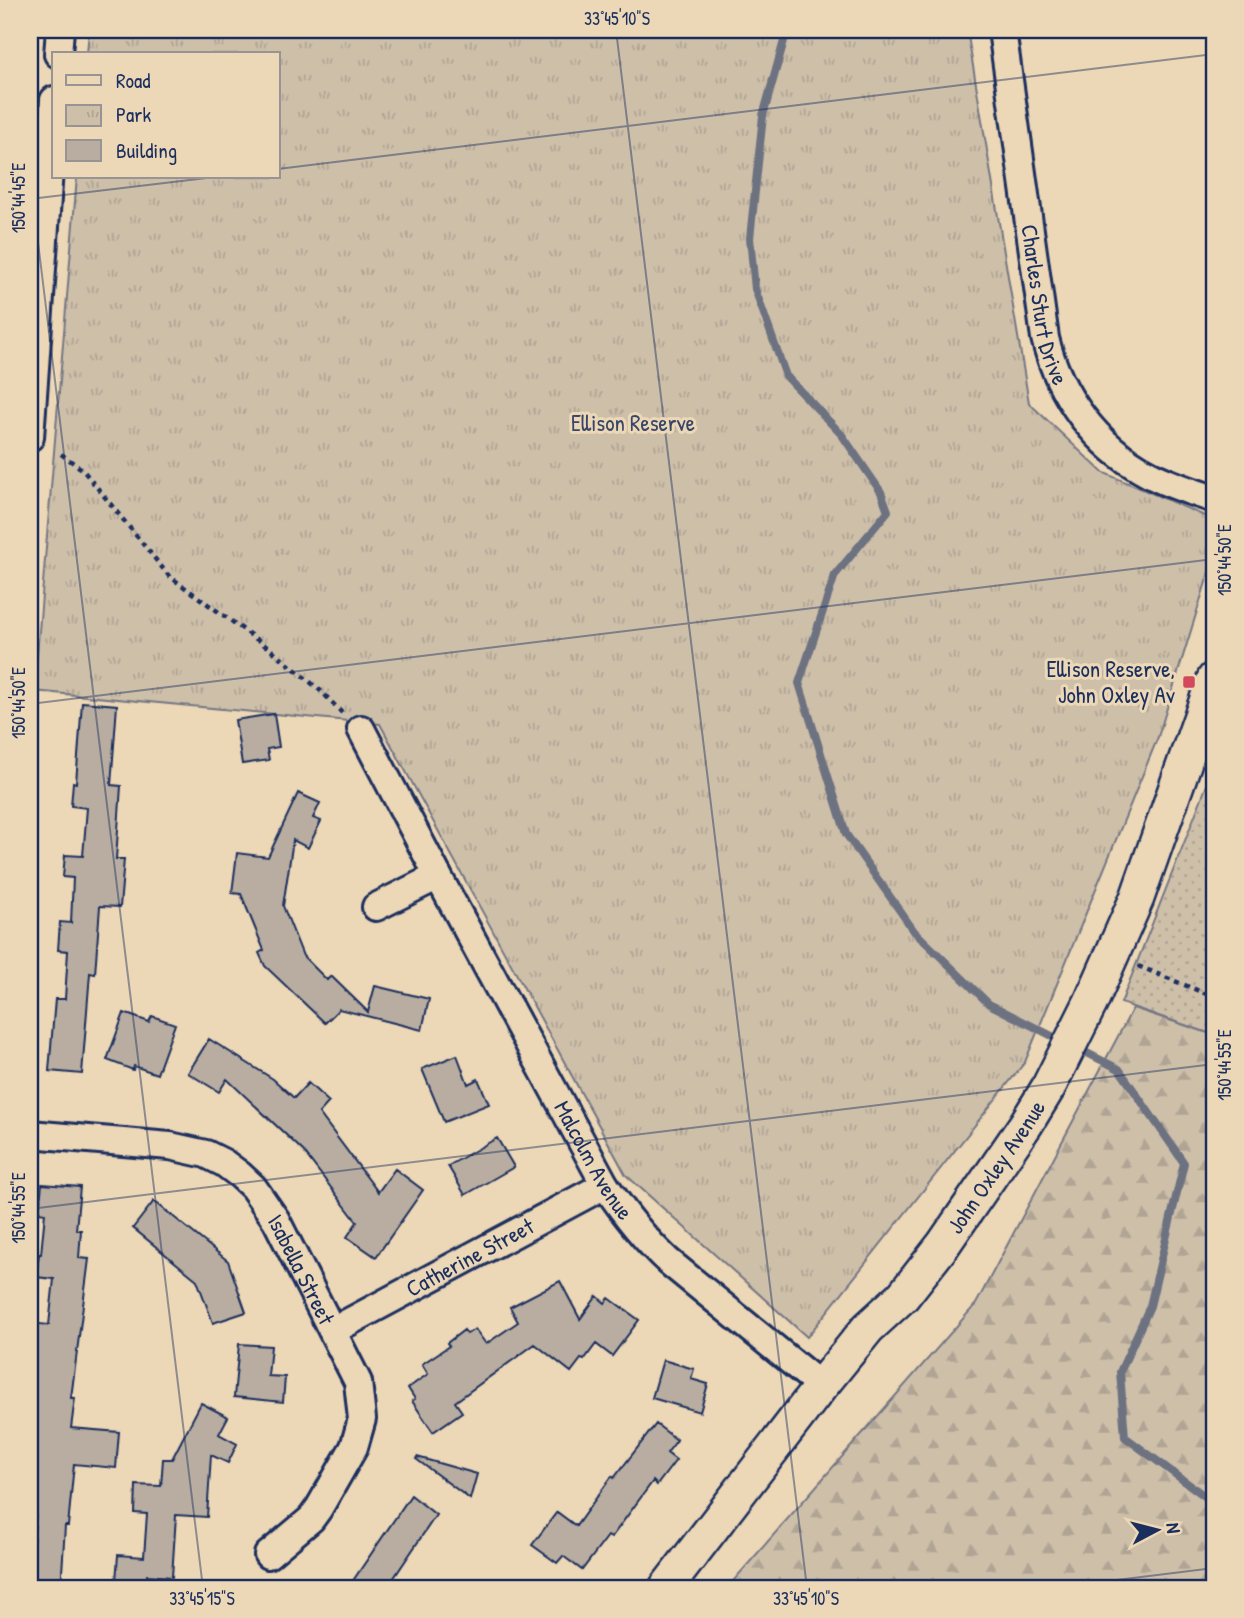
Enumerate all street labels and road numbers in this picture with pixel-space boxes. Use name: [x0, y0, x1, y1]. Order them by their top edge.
street label: Charles Sturt Drive: [1014, 223, 1076, 390]
street label: John Oxley Avenue: [939, 1094, 1052, 1239]
street label: Malcolm Avenue: [547, 1095, 641, 1226]
street label: Isabella Street: [261, 1207, 343, 1331]
street label: Catherine Street: [400, 1210, 540, 1304]

